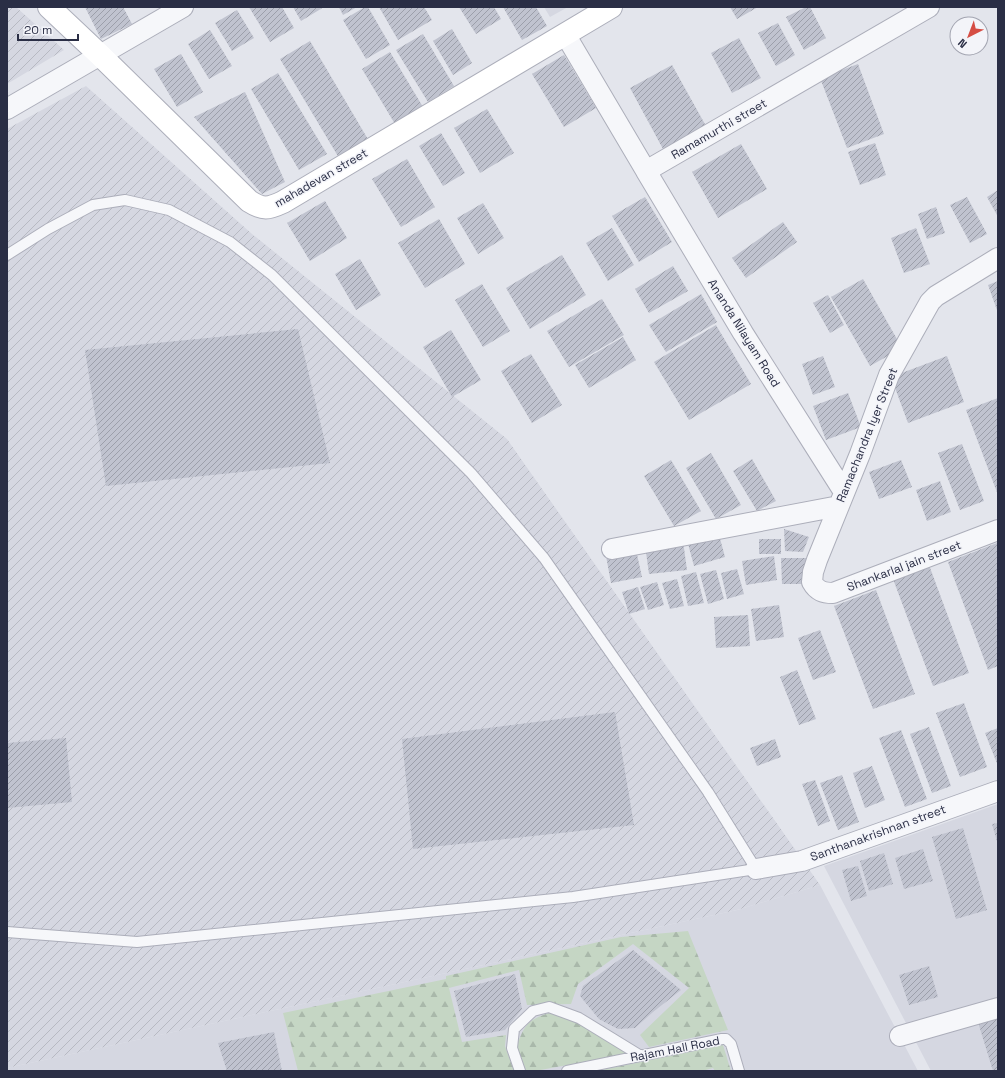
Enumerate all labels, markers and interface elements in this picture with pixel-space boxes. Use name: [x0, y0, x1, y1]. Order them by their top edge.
scale bar: [18, 16, 78, 42]
north arrow: [949, 16, 989, 56]
text: 20 m: [24, 22, 52, 38]
text: N: [955, 36, 970, 51]
street label: Ramamurthi street: [668, 95, 770, 163]
street label: mahadevan street: [272, 145, 370, 211]
street label: Ananda Nilayam Road: [704, 276, 784, 390]
street label: Ramachandra Iyer Street: [833, 365, 901, 505]
street label: Shankarlal jain street: [844, 537, 964, 595]
street label: Santhanakrishnan street: [808, 801, 948, 865]
street label: Rajam Hall Road: [629, 1032, 721, 1066]

